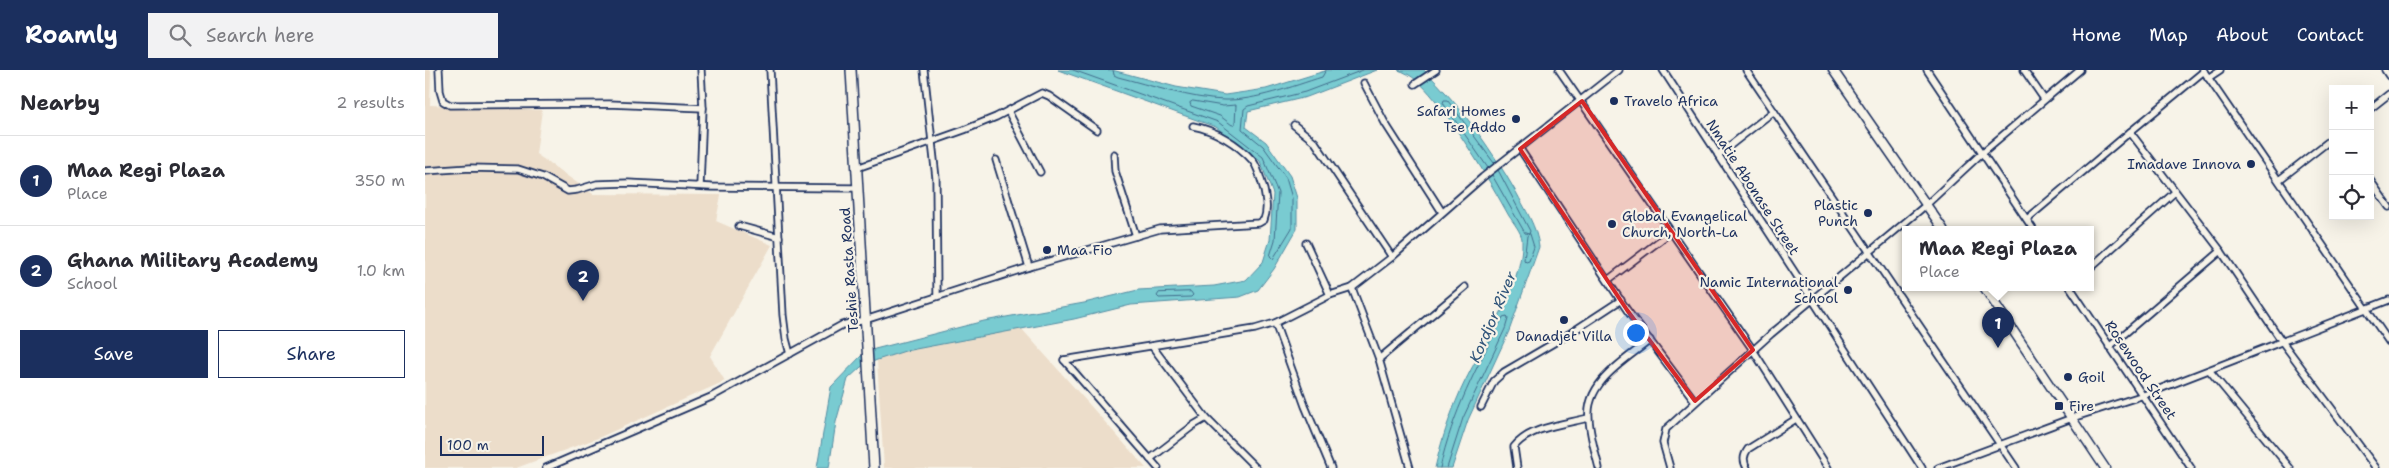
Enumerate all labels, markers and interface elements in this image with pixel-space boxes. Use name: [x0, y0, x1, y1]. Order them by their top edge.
search box: [148, 13, 498, 58]
text: Roamly: [25, 19, 118, 51]
icon: search: [166, 21, 194, 49]
text: Search here: [206, 23, 315, 48]
text: Home: [2072, 23, 2121, 47]
text: Map: [2149, 23, 2188, 47]
text: About: [2216, 23, 2269, 47]
text: Contact: [2297, 23, 2364, 47]
map controls: [2329, 85, 2374, 220]
button: +: [2329, 85, 2374, 130]
text: Nearby: [20, 89, 100, 117]
text: 2 results: [336, 92, 405, 113]
place label: Travelo Africa: [1624, 92, 1718, 110]
marker: Travelo Africa: [1608, 95, 1620, 107]
place label: Safari Homes Tse Addo: [1417, 102, 1506, 136]
marker: Safari Homes Tse Addo: [1510, 113, 1522, 125]
street label: Nmatie Abonase Street: [1702, 116, 1804, 258]
button: −: [2329, 130, 2374, 175]
place label: Imadave Innova: [2127, 155, 2241, 173]
text: Maa Regi Plaza: [67, 158, 225, 183]
marker: Imadave Innova: [2245, 158, 2257, 170]
text: 1: [32, 170, 40, 191]
text: 350 m: [354, 170, 405, 191]
button: locate: [2329, 175, 2374, 220]
text: Place: [67, 183, 108, 204]
place label: Plastic Punch: [1814, 196, 1858, 230]
street label: Teshie Rasta Road: [836, 207, 862, 333]
place label: Global Evangelical Church, North-La: [1622, 207, 1748, 241]
marker: Plastic Punch: [1862, 207, 1874, 219]
marker: Global Evangelical Church, North-La: [1606, 218, 1618, 230]
popup: [1902, 226, 2094, 291]
text: Maa Regi Plaza: [1919, 236, 2077, 261]
place label: Maa Fio: [1057, 241, 1112, 259]
marker: Maa Fio: [1041, 244, 1053, 256]
text: Ghana Military Academy: [67, 248, 318, 273]
text: 2: [30, 260, 42, 281]
text: 1.0 km: [357, 260, 405, 281]
pin: 2: [567, 260, 599, 301]
text: Place: [1919, 261, 1960, 282]
water label: Kordjor River: [1465, 267, 1522, 366]
text: School: [67, 273, 117, 294]
place label: Namic International School: [1699, 273, 1839, 307]
marker: Namic International School: [1842, 284, 1854, 296]
pin: 1: [1982, 307, 2014, 348]
marker: Danadjet Villa: [1558, 314, 1570, 326]
street label: Rosewood Street: [2101, 317, 2181, 423]
your location: [1623, 320, 1649, 346]
place label: Danadjet Villa: [1516, 327, 1612, 345]
button: Save: [20, 330, 208, 378]
button: Share: [218, 330, 405, 378]
place label: Goil: [2078, 368, 2106, 386]
marker: Goil: [2062, 371, 2074, 383]
place label: Fire: [2069, 397, 2094, 415]
marker: Fire: [2053, 400, 2065, 412]
scale bar: [440, 433, 544, 456]
text: 100 m: [447, 436, 489, 454]

